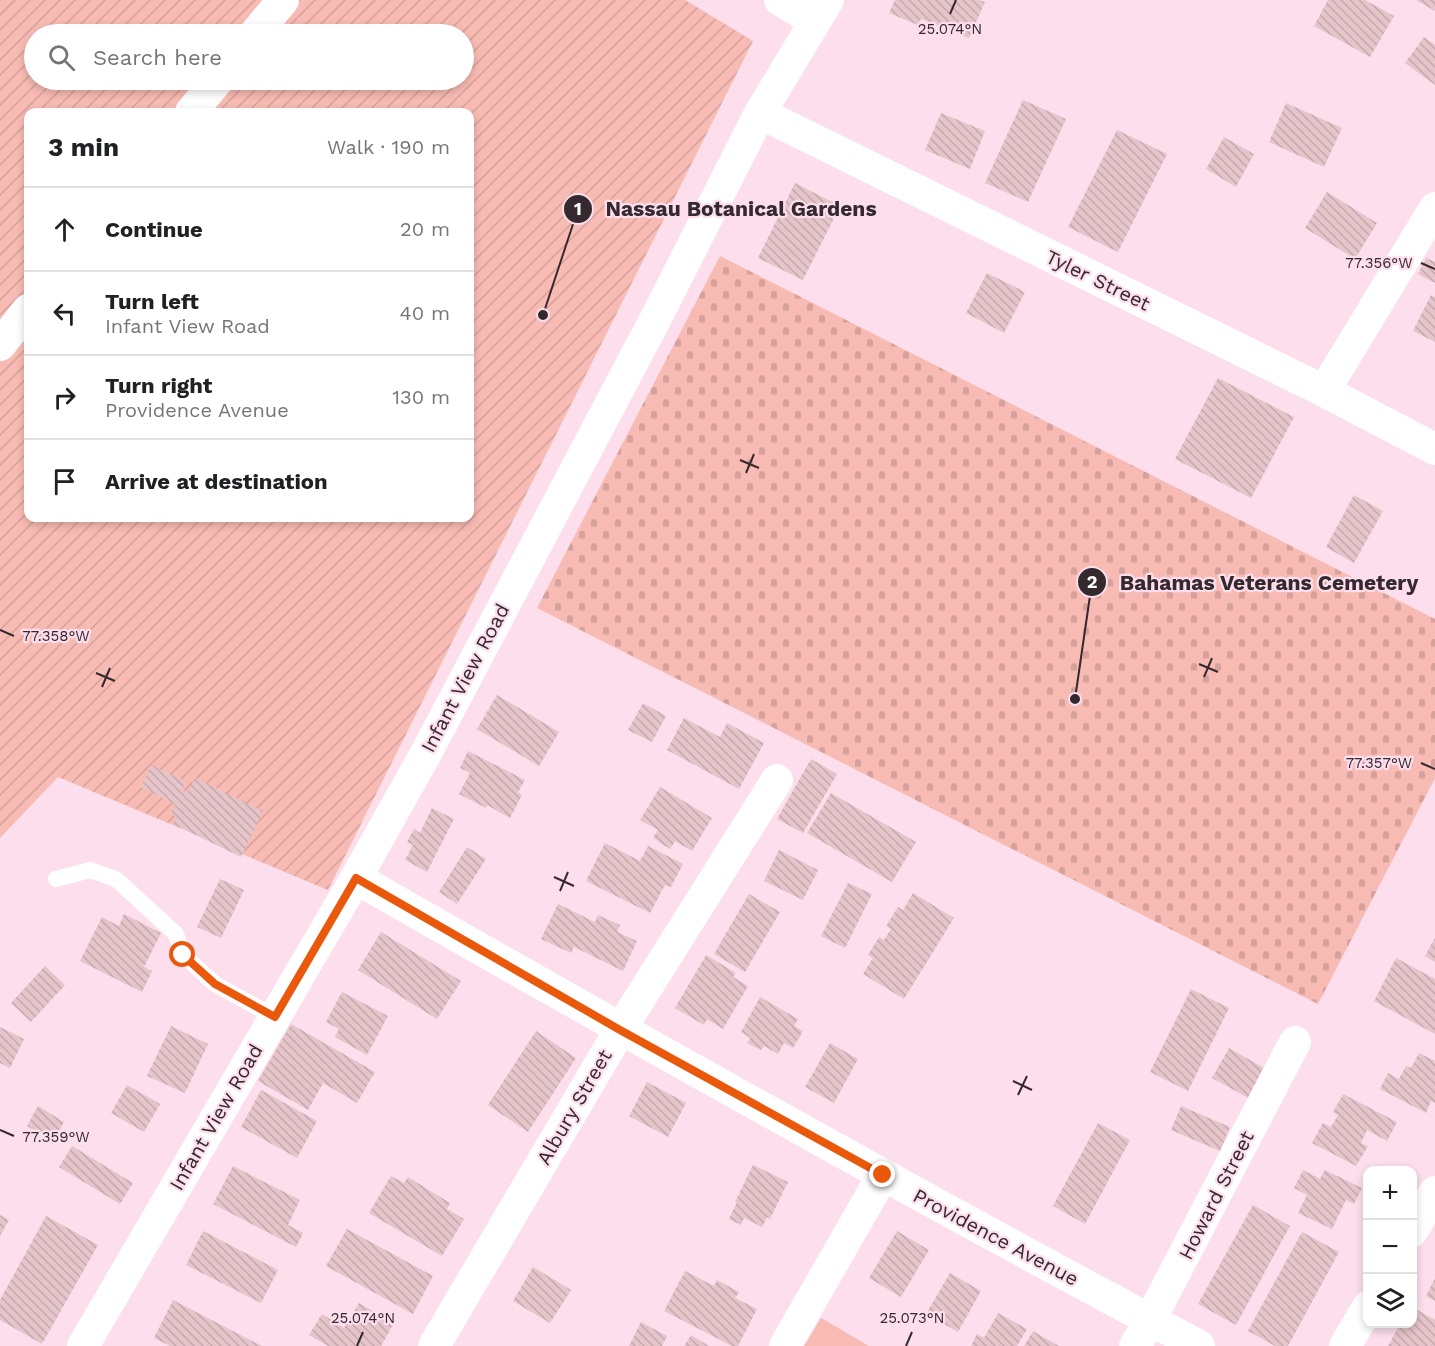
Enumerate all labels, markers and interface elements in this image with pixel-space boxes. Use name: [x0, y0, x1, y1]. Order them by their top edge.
text: 25.074°N: [918, 20, 982, 38]
search box: [24, 24, 474, 90]
icon: search: [45, 41, 78, 74]
text: Search here: [93, 45, 222, 70]
text: 3 min: [48, 132, 119, 162]
text: Walk · 190 m: [327, 135, 450, 159]
callout: Nassau Botanical Gardens: [563, 190, 888, 229]
text: Nassau Botanical Gardens: [605, 196, 877, 221]
text: 1: [574, 198, 582, 219]
icon: ahead: [48, 213, 81, 246]
text: Continue: [105, 217, 203, 242]
text: 20 m: [400, 217, 450, 241]
street label: Tyler Street: [1042, 244, 1155, 316]
text: 77.356°W: [1345, 254, 1413, 272]
text: Turn left: [105, 289, 199, 314]
icon: left: [48, 297, 81, 330]
text: 40 m: [399, 301, 450, 325]
text: Infant View Road: [105, 314, 270, 338]
text: Turn right: [105, 373, 212, 398]
icon: right: [48, 381, 81, 414]
text: 130 m: [392, 385, 450, 409]
text: Providence Avenue: [105, 398, 289, 422]
icon: arrive: [48, 465, 81, 498]
text: Arrive at destination: [105, 469, 328, 494]
callout: Bahamas Veterans Cemetery: [1077, 563, 1430, 602]
text: Bahamas Veterans Cemetery: [1120, 570, 1418, 595]
text: 2: [1087, 571, 1097, 592]
street label: Infant View Road: [416, 600, 514, 756]
text: 77.358°W: [22, 627, 90, 645]
text: 77.357°W: [1346, 754, 1412, 772]
route start: [169, 941, 195, 967]
street label: Infant View Road: [164, 1040, 268, 1194]
street label: Albury Street: [531, 1045, 617, 1169]
street label: Howard Street: [1173, 1126, 1259, 1263]
text: 77.359°W: [22, 1128, 90, 1146]
route end: [869, 1161, 895, 1187]
map controls: [1363, 1166, 1417, 1328]
button: +: [1363, 1166, 1417, 1220]
street label: Providence Avenue: [909, 1183, 1083, 1291]
button: −: [1363, 1220, 1417, 1274]
button: layers: [1363, 1274, 1417, 1328]
text: 25.074°N: [331, 1309, 395, 1327]
text: 25.073°N: [879, 1309, 945, 1327]

